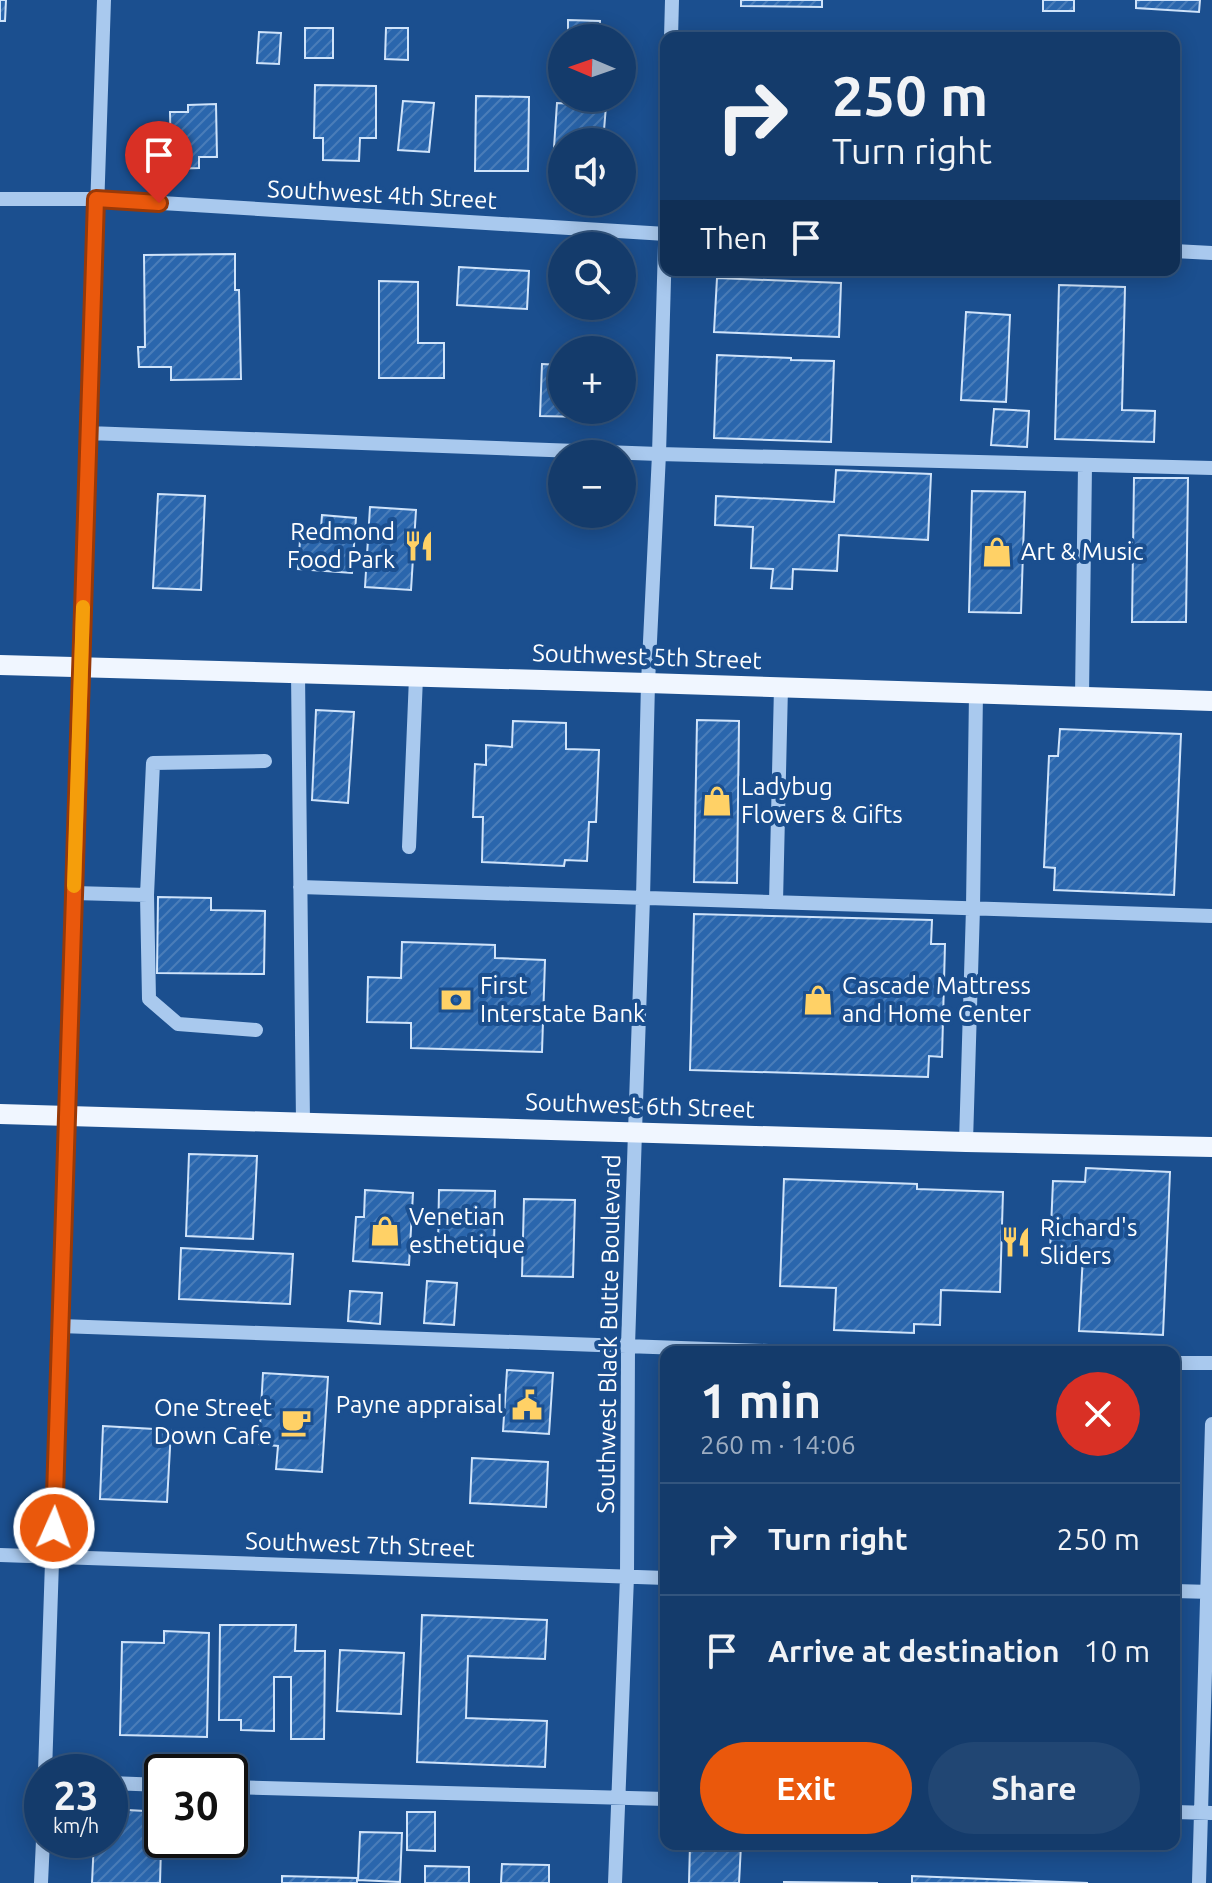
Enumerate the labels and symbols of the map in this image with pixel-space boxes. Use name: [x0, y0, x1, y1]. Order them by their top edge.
north arrow: [548, 24, 636, 112]
pin: [125, 121, 193, 203]
street label: Southwest 4th Street: [267, 175, 498, 214]
place label: Redmond Food Park: [287, 518, 395, 573]
restaurant icon: Redmond Food Park: [402, 529, 436, 563]
shop icon: Art & Music: [980, 535, 1014, 569]
place label: Art & Music: [1021, 538, 1144, 565]
street label: Southwest 5th Street: [532, 639, 763, 674]
place label: Ladybug Flowers & Gifts: [741, 773, 903, 828]
shop icon: Ladybug Flowers & Gifts: [700, 784, 734, 818]
place label: First Interstate Bank: [480, 972, 645, 1027]
place label: Cascade Mattress and Home Center: [842, 972, 1031, 1027]
bank icon: First Interstate Bank: [439, 983, 473, 1017]
shop icon: Cascade Mattress and Home Center: [801, 983, 835, 1017]
street label: Southwest 6th Street: [525, 1088, 756, 1123]
street label: Southwest Black Butte Boulevard: [592, 1154, 625, 1514]
place label: Venetian esthetique: [409, 1203, 525, 1258]
shop icon: Venetian esthetique: [368, 1214, 402, 1248]
place label: Richard's Sliders: [1040, 1214, 1137, 1269]
restaurant icon: Richard's Sliders: [999, 1225, 1033, 1259]
public building icon: Payne appraisal: [510, 1388, 544, 1422]
place label: Payne appraisal: [336, 1391, 503, 1418]
place label: One Street Down Cafe: [154, 1394, 273, 1449]
cafe icon: One Street Down Cafe: [279, 1405, 313, 1439]
position arrow: [12, 1486, 96, 1570]
street label: Southwest 7th Street: [245, 1527, 476, 1562]
speed limit sign: 30: [144, 1754, 248, 1858]

